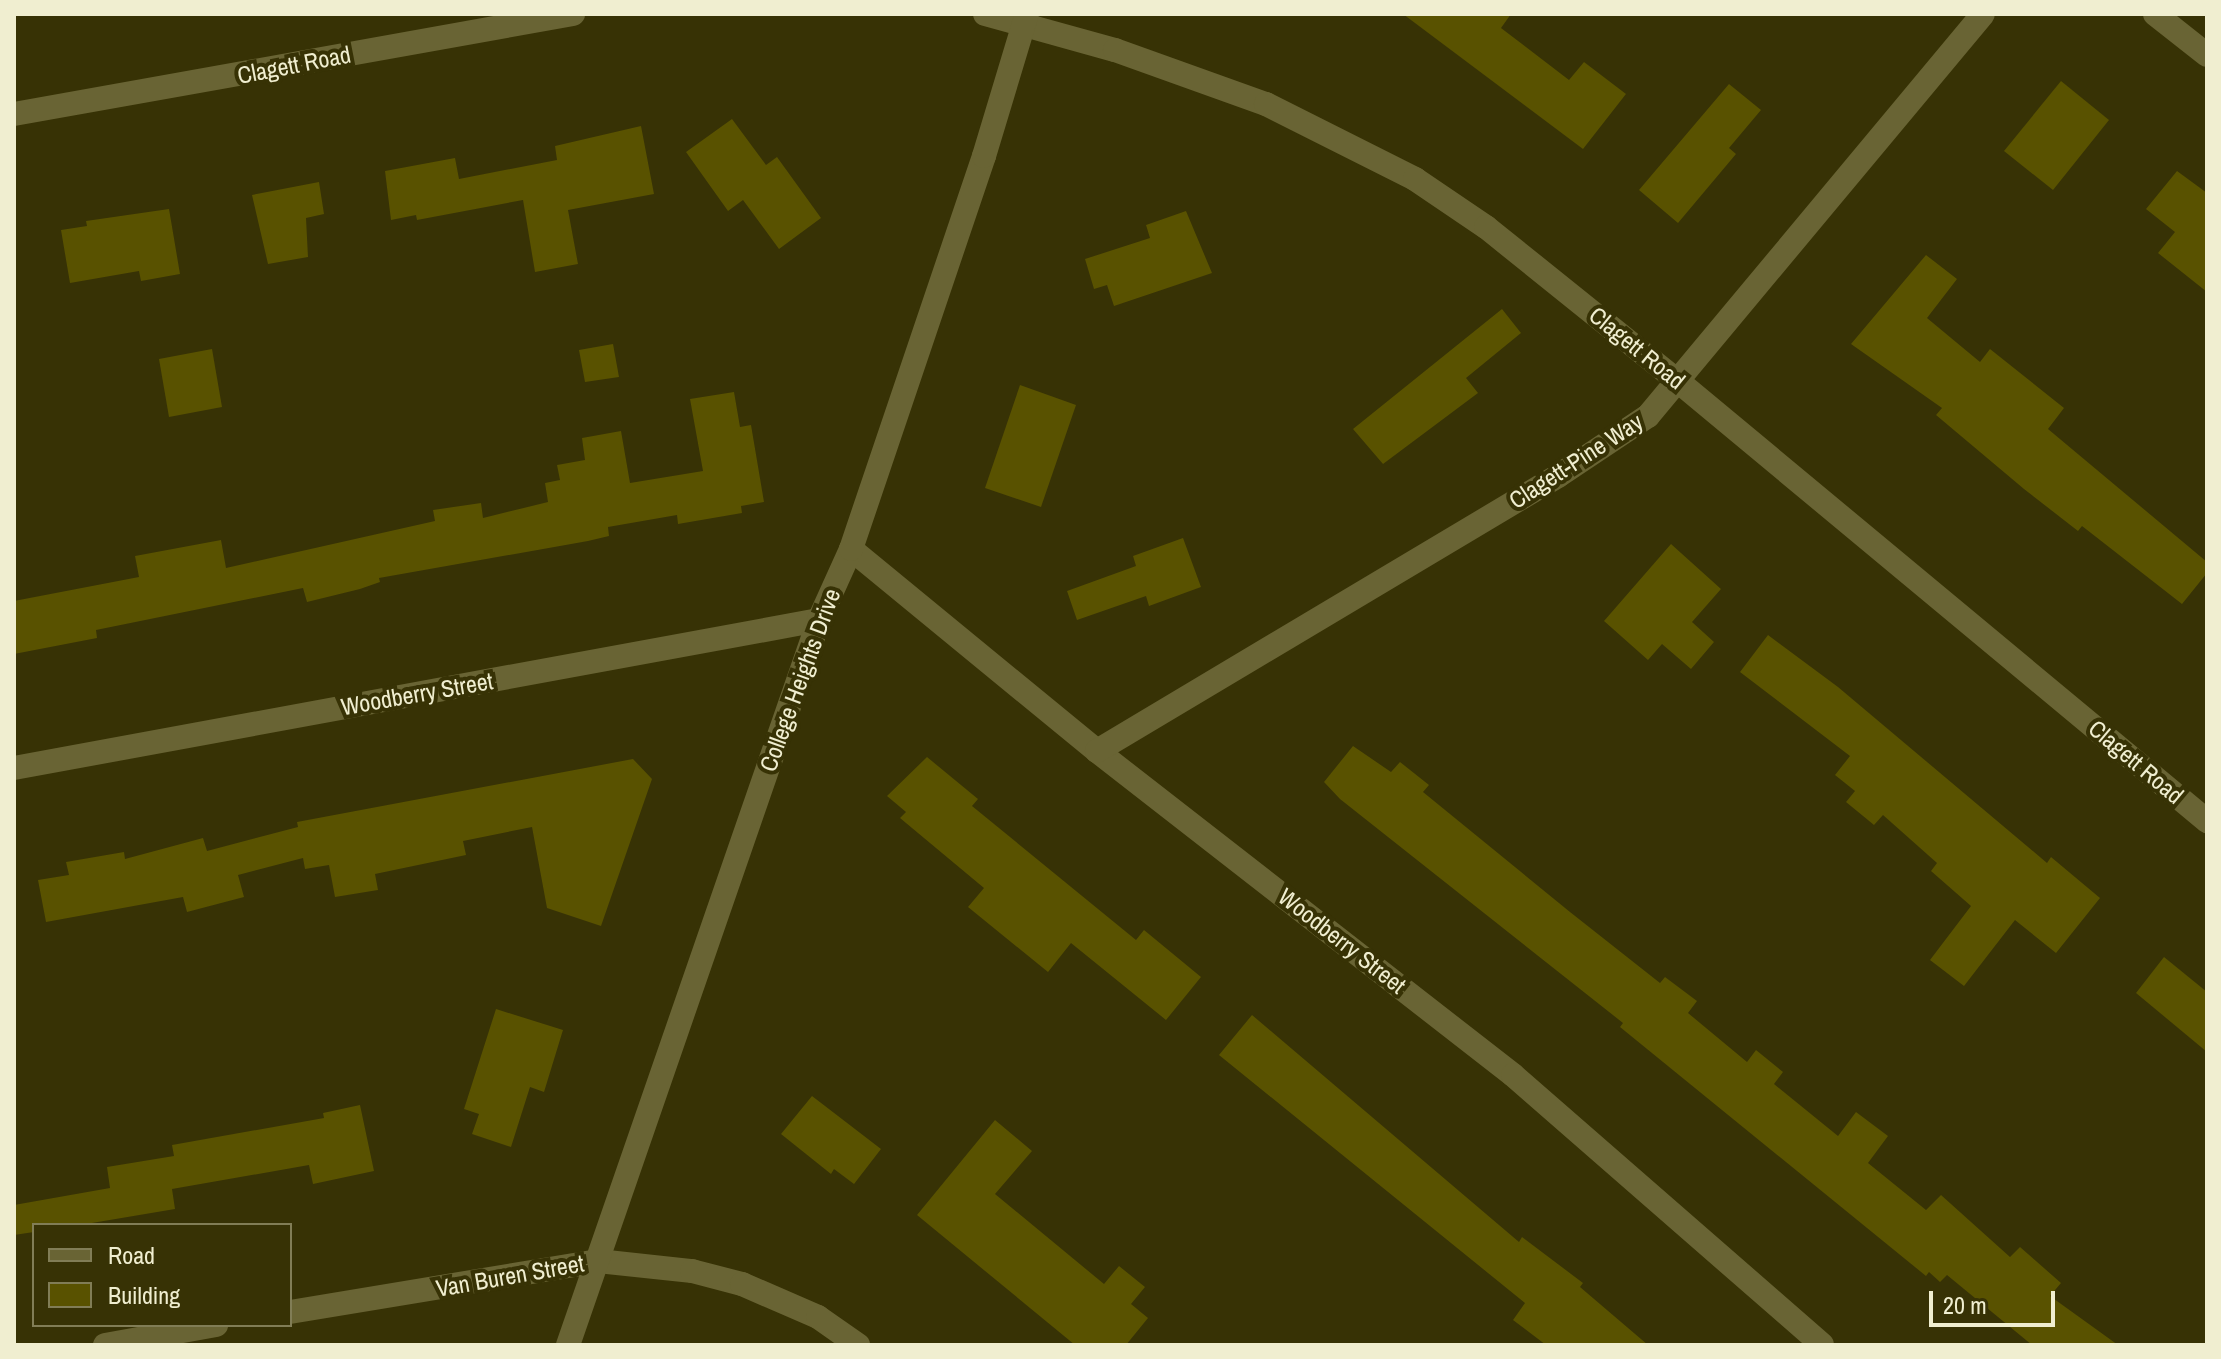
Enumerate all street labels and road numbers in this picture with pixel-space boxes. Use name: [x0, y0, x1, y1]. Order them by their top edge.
street label: Clagett Road: [235, 40, 353, 90]
street label: Clagett Road: [1583, 301, 1691, 395]
street label: Clagett-Pine Way: [1504, 407, 1648, 515]
street label: College Heights Drive: [754, 585, 846, 775]
street label: Woodberry Street: [339, 666, 495, 722]
street label: Clagett Road: [2083, 714, 2189, 810]
street label: Woodberry Street: [1273, 882, 1411, 1000]
street label: Van Buren Street: [434, 1249, 586, 1303]

